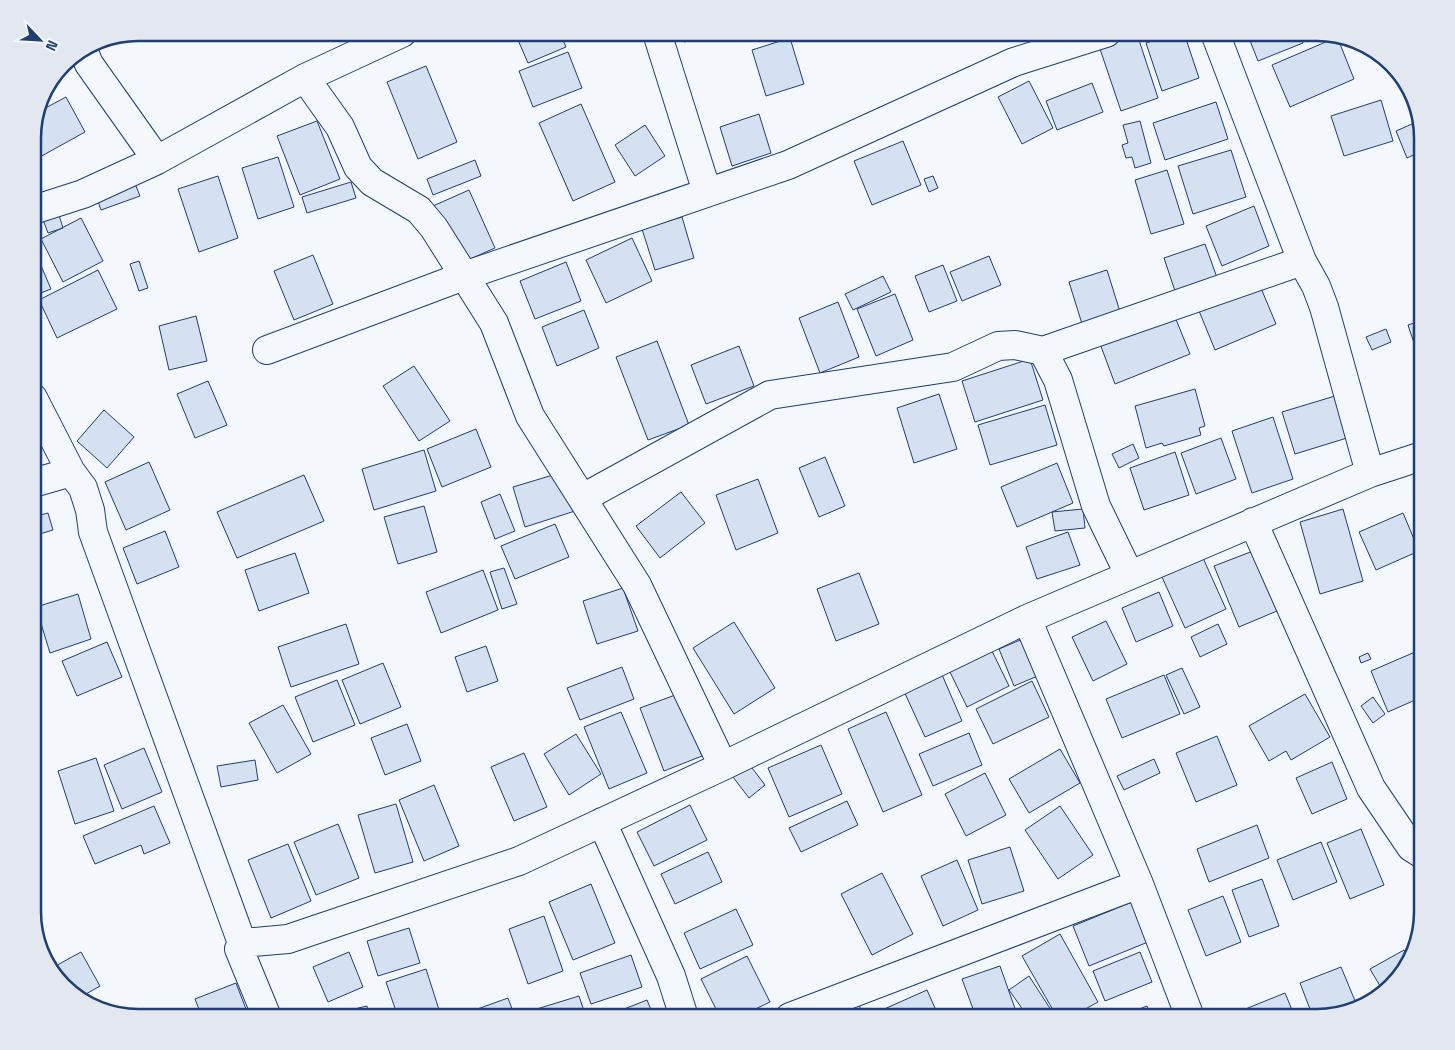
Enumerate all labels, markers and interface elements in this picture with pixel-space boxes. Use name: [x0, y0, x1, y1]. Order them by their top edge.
north arrow: [15, 15, 65, 65]
text: N: [42, 37, 62, 54]

